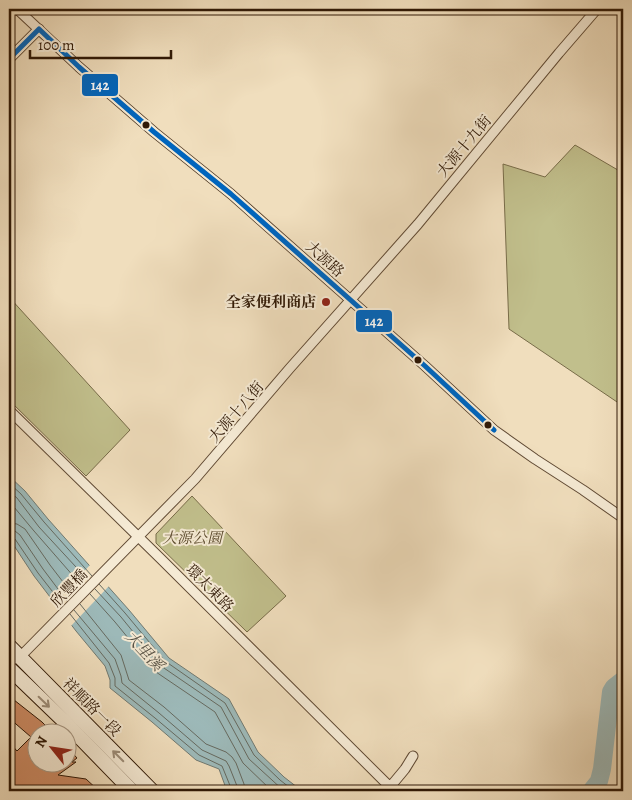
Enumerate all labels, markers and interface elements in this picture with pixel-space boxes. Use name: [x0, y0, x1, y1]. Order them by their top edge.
scale bar: [30, 28, 171, 60]
text: 100 m: [38, 35, 75, 55]
line badge: 142: [81, 73, 119, 97]
text: 142: [91, 76, 109, 95]
street label: 大源十九街: [432, 111, 496, 181]
unlabelled marker: [141, 120, 151, 130]
street label: 大源路: [302, 237, 348, 281]
place label: 全家便利商店: [226, 292, 316, 312]
marker: 全家便利商店: [320, 296, 332, 308]
line badge: 142: [355, 309, 393, 333]
text: 142: [365, 312, 383, 331]
unlabelled marker: [413, 355, 423, 365]
street label: 大源十八街: [204, 377, 268, 447]
unlabelled marker: [483, 420, 493, 430]
park label: 大源公園: [162, 528, 224, 548]
street label: 環太東路: [182, 560, 238, 616]
street label: 欣豐橋: [46, 565, 92, 611]
water label: 大里溪: [120, 626, 170, 678]
street label: 祥順路一段: [58, 673, 126, 741]
one-way arrow: [38, 696, 50, 708]
north arrow: [28, 722, 78, 772]
text: N: [30, 733, 52, 751]
one-way arrow: [112, 750, 124, 763]

